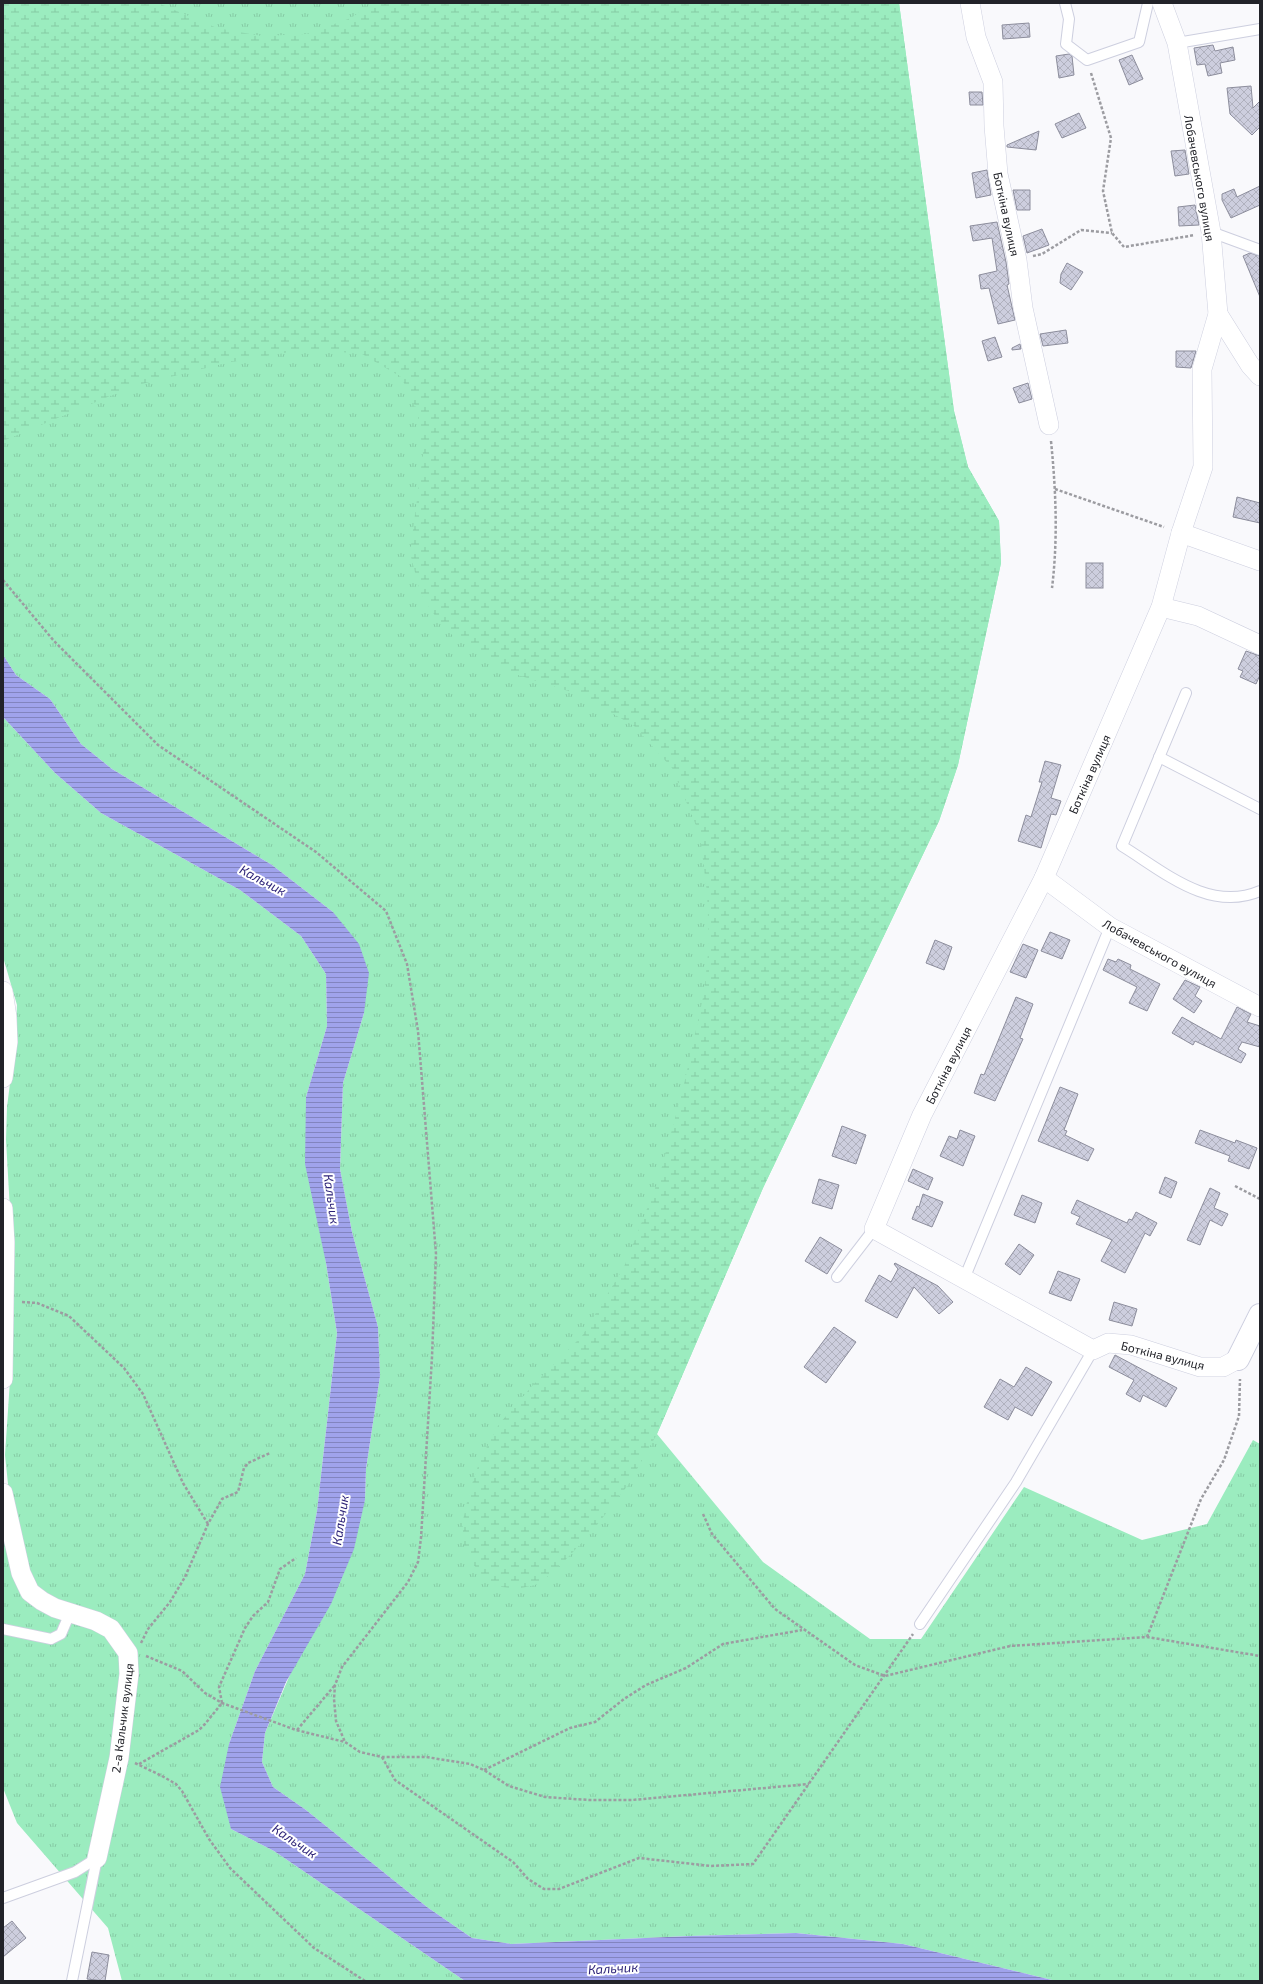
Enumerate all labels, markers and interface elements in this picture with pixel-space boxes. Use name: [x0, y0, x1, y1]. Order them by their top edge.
street label: Лобачевського вулиця: [1181, 114, 1218, 242]
street label: Боткіна вулиця: [990, 171, 1023, 258]
street label: Боткіна вулиця: [1065, 732, 1114, 816]
water label: Кальчик: [237, 861, 289, 899]
street label: Лобачевського вулиця: [1100, 916, 1219, 991]
street label: Боткіна вулиця: [922, 1024, 975, 1107]
water label: Кальчик: [321, 1173, 343, 1225]
street label: Боткіна вулиця: [1120, 1338, 1206, 1373]
water label: Кальчик: [328, 1494, 352, 1546]
street label: 2-а Кальчик вулиця: [108, 1662, 137, 1774]
water label: Кальчик: [270, 1820, 320, 1862]
water label: Кальчик: [587, 1959, 639, 1977]

